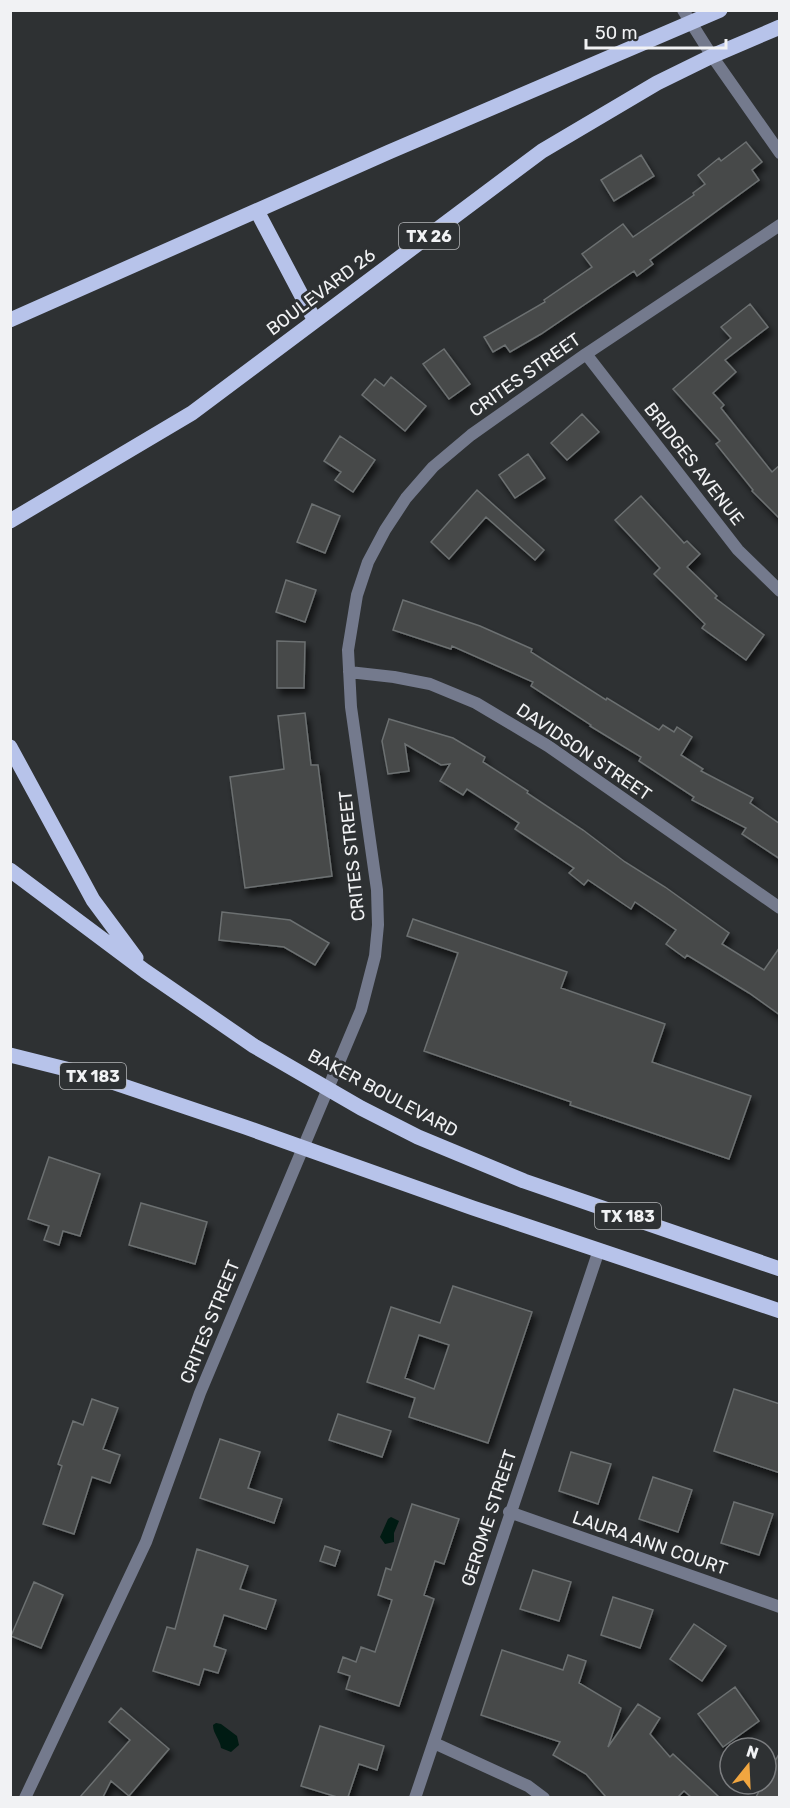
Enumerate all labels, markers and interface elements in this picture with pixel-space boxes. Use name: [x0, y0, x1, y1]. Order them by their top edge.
scale bar: [586, 12, 726, 50]
text: 50 m: [595, 22, 638, 44]
road number: TX 26: [399, 223, 459, 249]
street label: BOULEVARD 26: [262, 244, 380, 340]
street label: CRITES STREET: [465, 328, 585, 422]
street label: BRIDGES AVENUE: [639, 398, 749, 530]
street label: DAVIDSON STREET: [512, 699, 656, 805]
street label: CRITES STREET: [334, 790, 370, 922]
street label: BAKER BOULEVARD: [304, 1044, 462, 1142]
road number: TX 183: [60, 1063, 126, 1089]
road number: TX 183: [595, 1203, 661, 1229]
street label: CRITES STREET: [175, 1257, 245, 1387]
street label: GEROME STREET: [457, 1447, 521, 1589]
street label: LAURA ANN COURT: [570, 1506, 730, 1580]
north arrow: [718, 1736, 778, 1796]
text: N: [744, 1741, 761, 1763]

